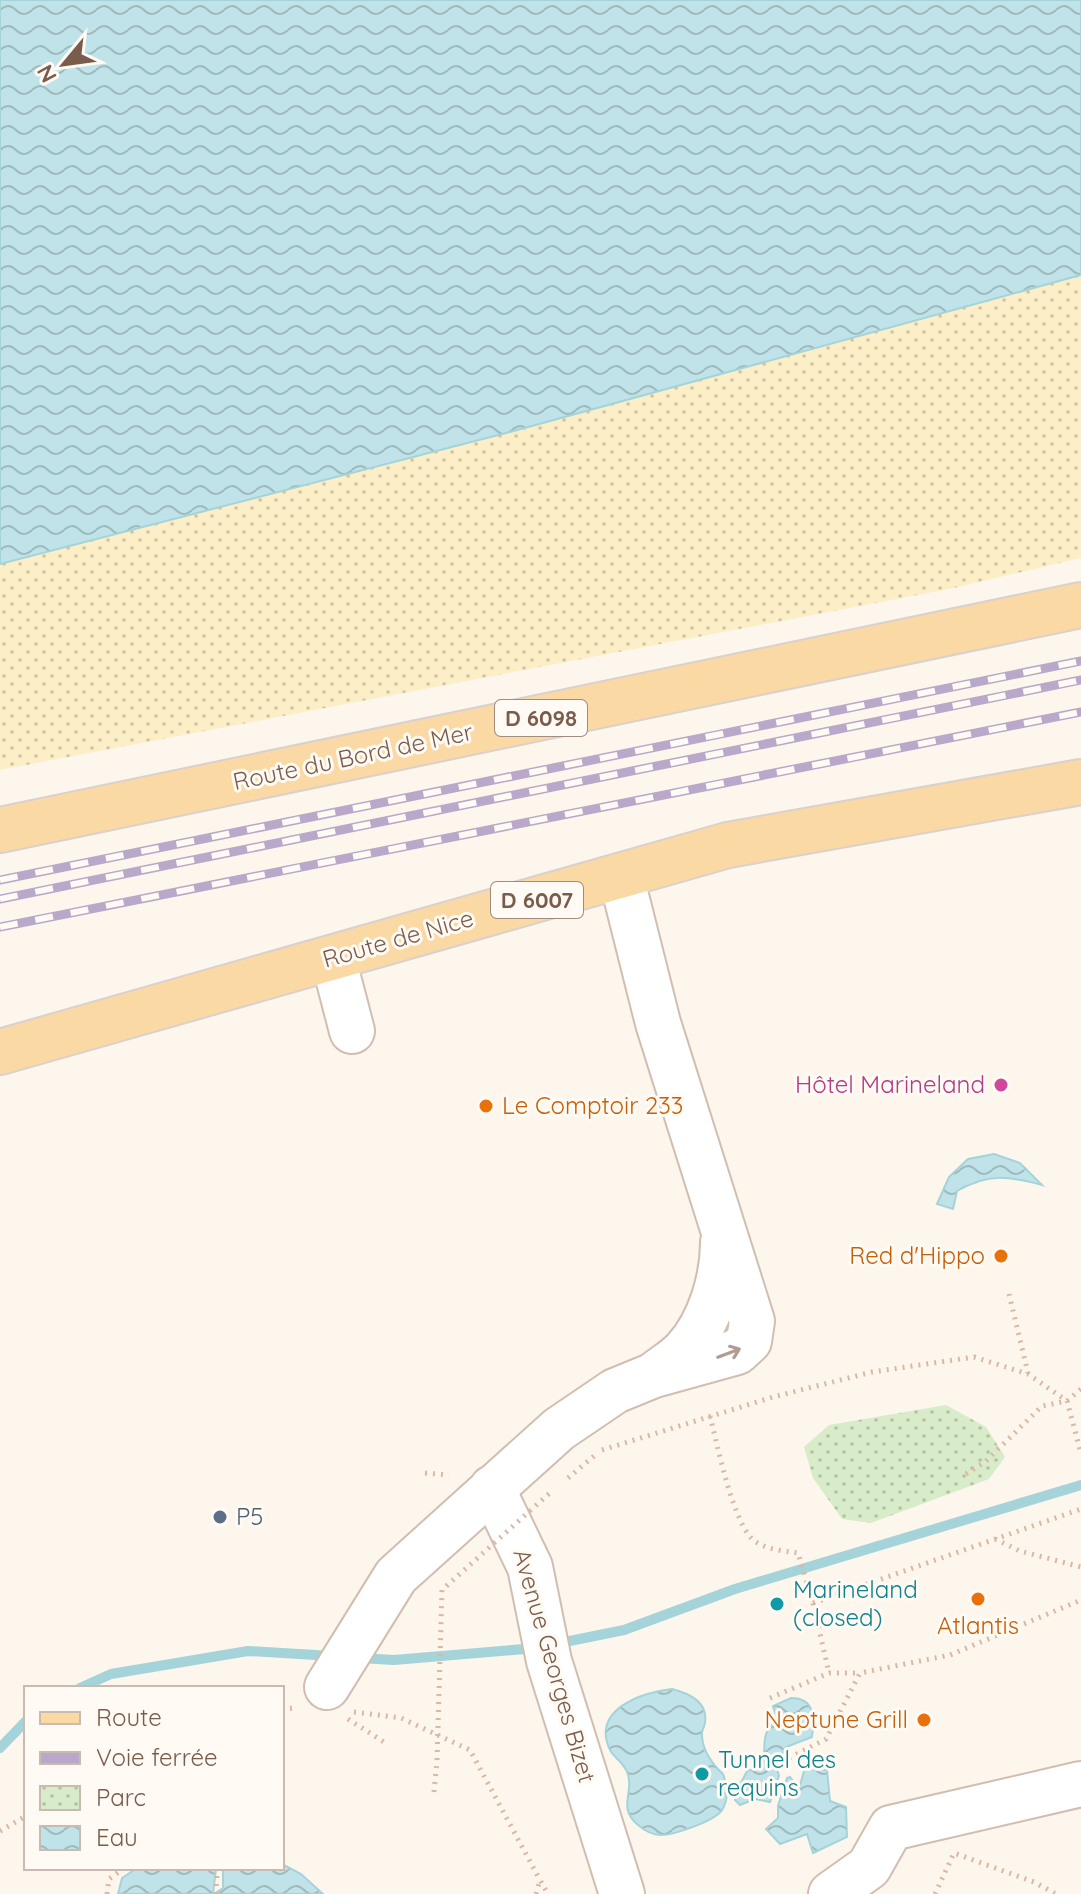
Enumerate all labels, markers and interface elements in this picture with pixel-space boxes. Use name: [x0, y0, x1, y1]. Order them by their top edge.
north arrow: [24, 24, 104, 104]
text: N: [30, 60, 63, 88]
road number: D 6098: [495, 700, 587, 736]
street label: Route du Bord de Mer: [230, 716, 476, 796]
road number: D 6007: [491, 882, 583, 918]
street label: Route de Nice: [319, 902, 477, 974]
place label: Hôtel Marineland: [795, 1069, 985, 1099]
marker: Hôtel Marineland: [992, 1076, 1010, 1094]
place label: Le Comptoir 233: [502, 1090, 683, 1120]
marker: Le Comptoir 233: [477, 1097, 495, 1115]
place label: Red d'Hippo: [849, 1240, 985, 1270]
marker: Red d'Hippo: [992, 1247, 1010, 1265]
one-way arrow: [716, 1345, 741, 1359]
place label: P5: [236, 1501, 263, 1531]
marker: P5: [211, 1508, 229, 1526]
street label: Avenue Georges Bizet: [507, 1545, 603, 1786]
place label: Marineland (closed): [793, 1574, 918, 1632]
marker: Atlantis: [969, 1590, 987, 1608]
marker: Marineland (closed): [768, 1595, 786, 1613]
place label: Atlantis: [937, 1610, 1019, 1640]
legend: [24, 1686, 284, 1870]
text: Route: [96, 1702, 162, 1732]
place label: Neptune Grill: [765, 1704, 908, 1734]
marker: Neptune Grill: [915, 1711, 933, 1729]
text: Voie ferrée: [96, 1742, 218, 1772]
place label: Tunnel des requins: [718, 1744, 836, 1802]
marker: Tunnel des requins: [693, 1765, 711, 1783]
text: Parc: [96, 1782, 146, 1812]
text: Eau: [96, 1822, 138, 1852]

